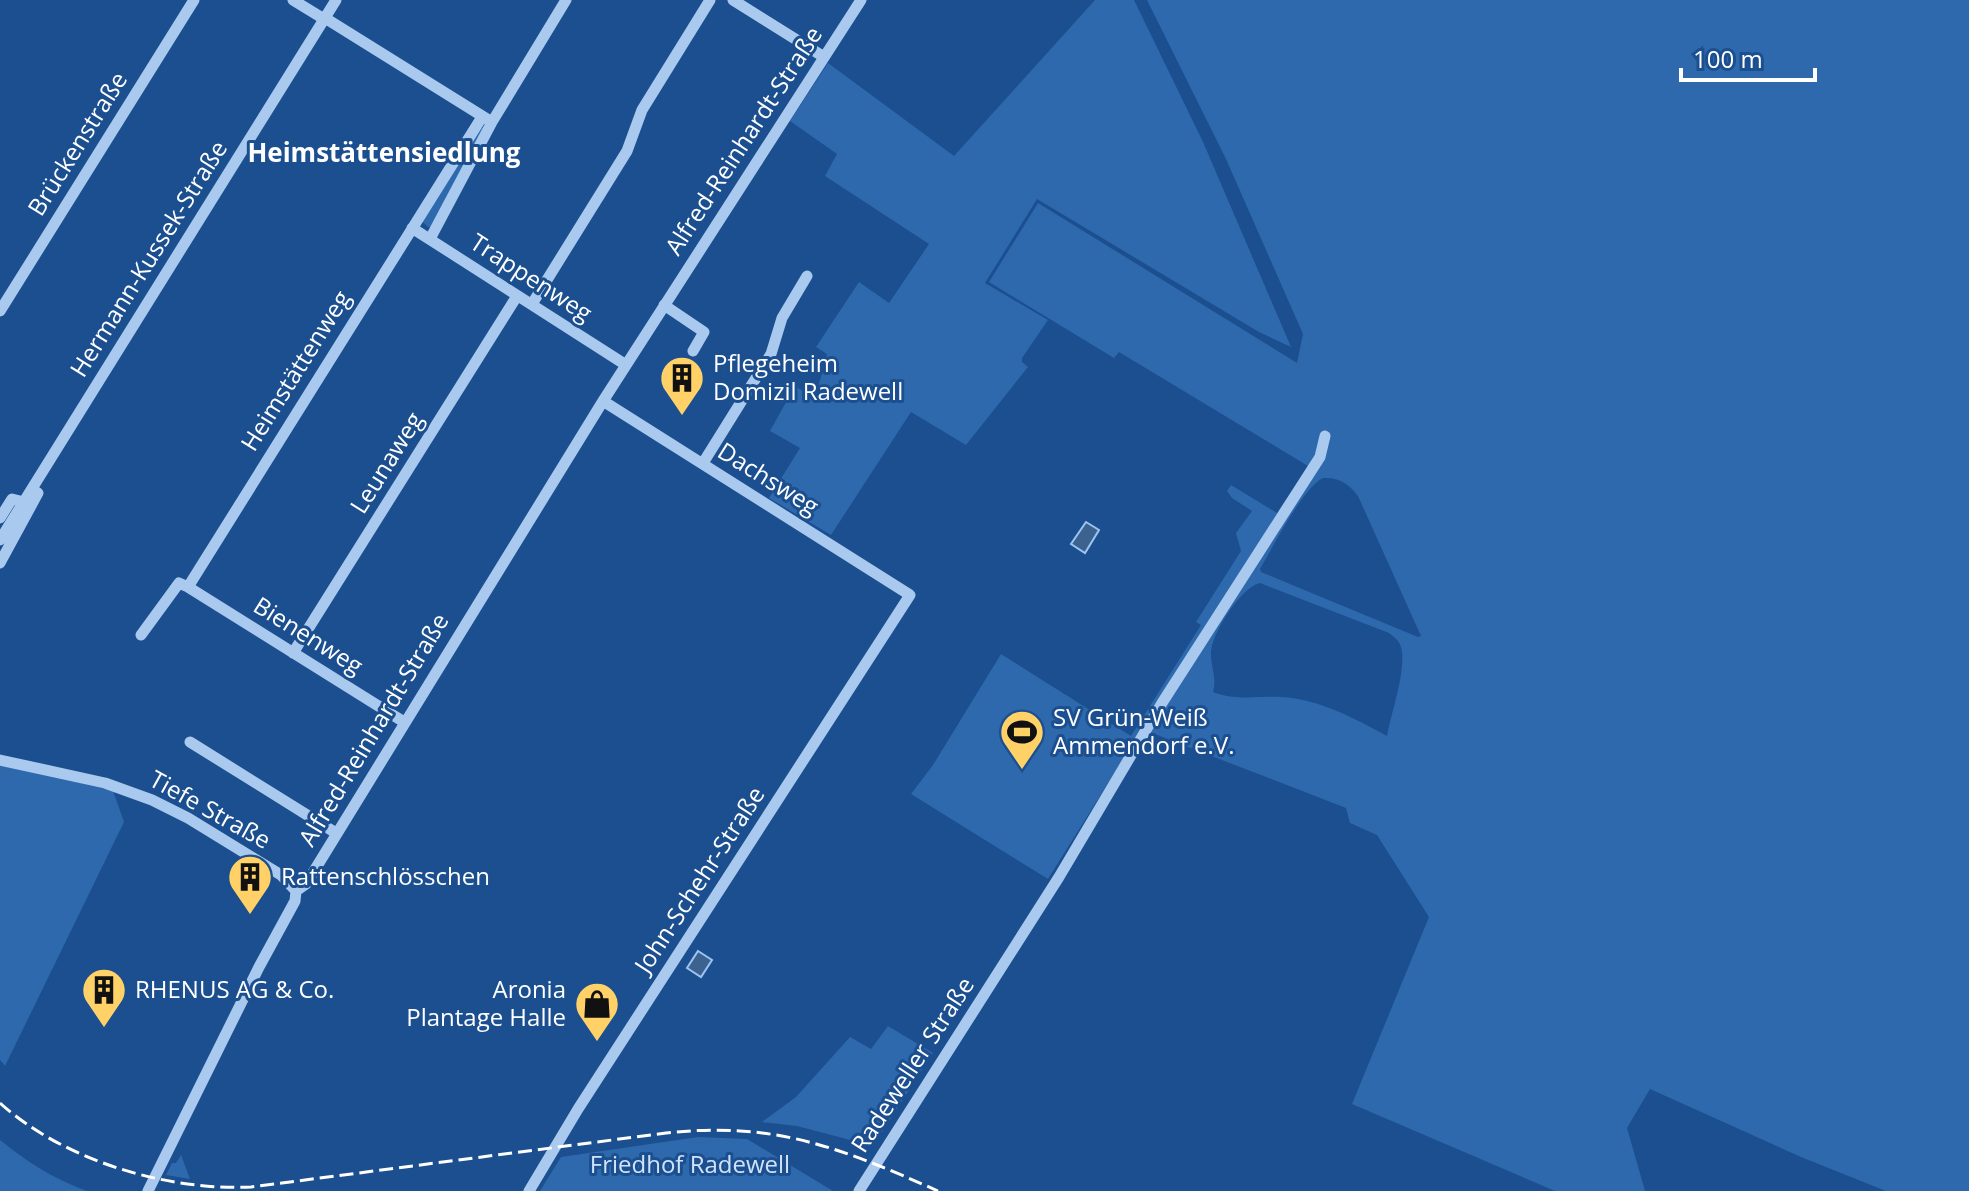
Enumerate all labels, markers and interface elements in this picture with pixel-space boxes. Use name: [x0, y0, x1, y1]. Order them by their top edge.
street label: Alfred-Reinhardt-Straße: [656, 20, 829, 261]
scale bar: [1681, 32, 1815, 82]
text: 100 m: [1693, 42, 1763, 75]
street label: Brückenstraße: [19, 65, 134, 221]
street label: Hermann-Kussek-Straße: [61, 134, 234, 383]
district label: Heimstättensiedlung: [247, 134, 521, 170]
street label: Trappenweg: [465, 225, 599, 328]
street label: Heimstättenweg: [232, 284, 357, 457]
place label: Pflegeheim Domizil Radewell: [713, 346, 903, 407]
building icon: Pflegeheim Domizil Radewell: [658, 354, 706, 417]
street label: Leunaweg: [342, 405, 430, 519]
street label: Dachsweg: [712, 434, 826, 522]
street label: Bienenweg: [248, 588, 370, 681]
street label: Alfred-Reinhardt-Straße: [290, 607, 455, 852]
place label: SV Grün-Weiß Ammendorf e.V.: [1053, 700, 1234, 761]
sports icon: SV Grün-Weiß Ammendorf e.V.: [998, 708, 1046, 771]
street label: Tiefe Straße: [144, 762, 277, 856]
street label: John-Schehr-Straße: [625, 779, 772, 981]
building icon: Rattenschlösschen: [226, 853, 274, 916]
place label: Rattenschlösschen: [281, 859, 490, 892]
building icon: RHENUS AG & Co.: [80, 966, 128, 1029]
street label: Radeweller Straße: [843, 970, 981, 1158]
place label: RHENUS AG & Co.: [135, 972, 334, 1005]
place label: Aronia Plantage Halle: [406, 972, 566, 1033]
shop icon: Aronia Plantage Halle: [573, 980, 621, 1043]
park label: Friedhof Radewell: [590, 1147, 790, 1180]

